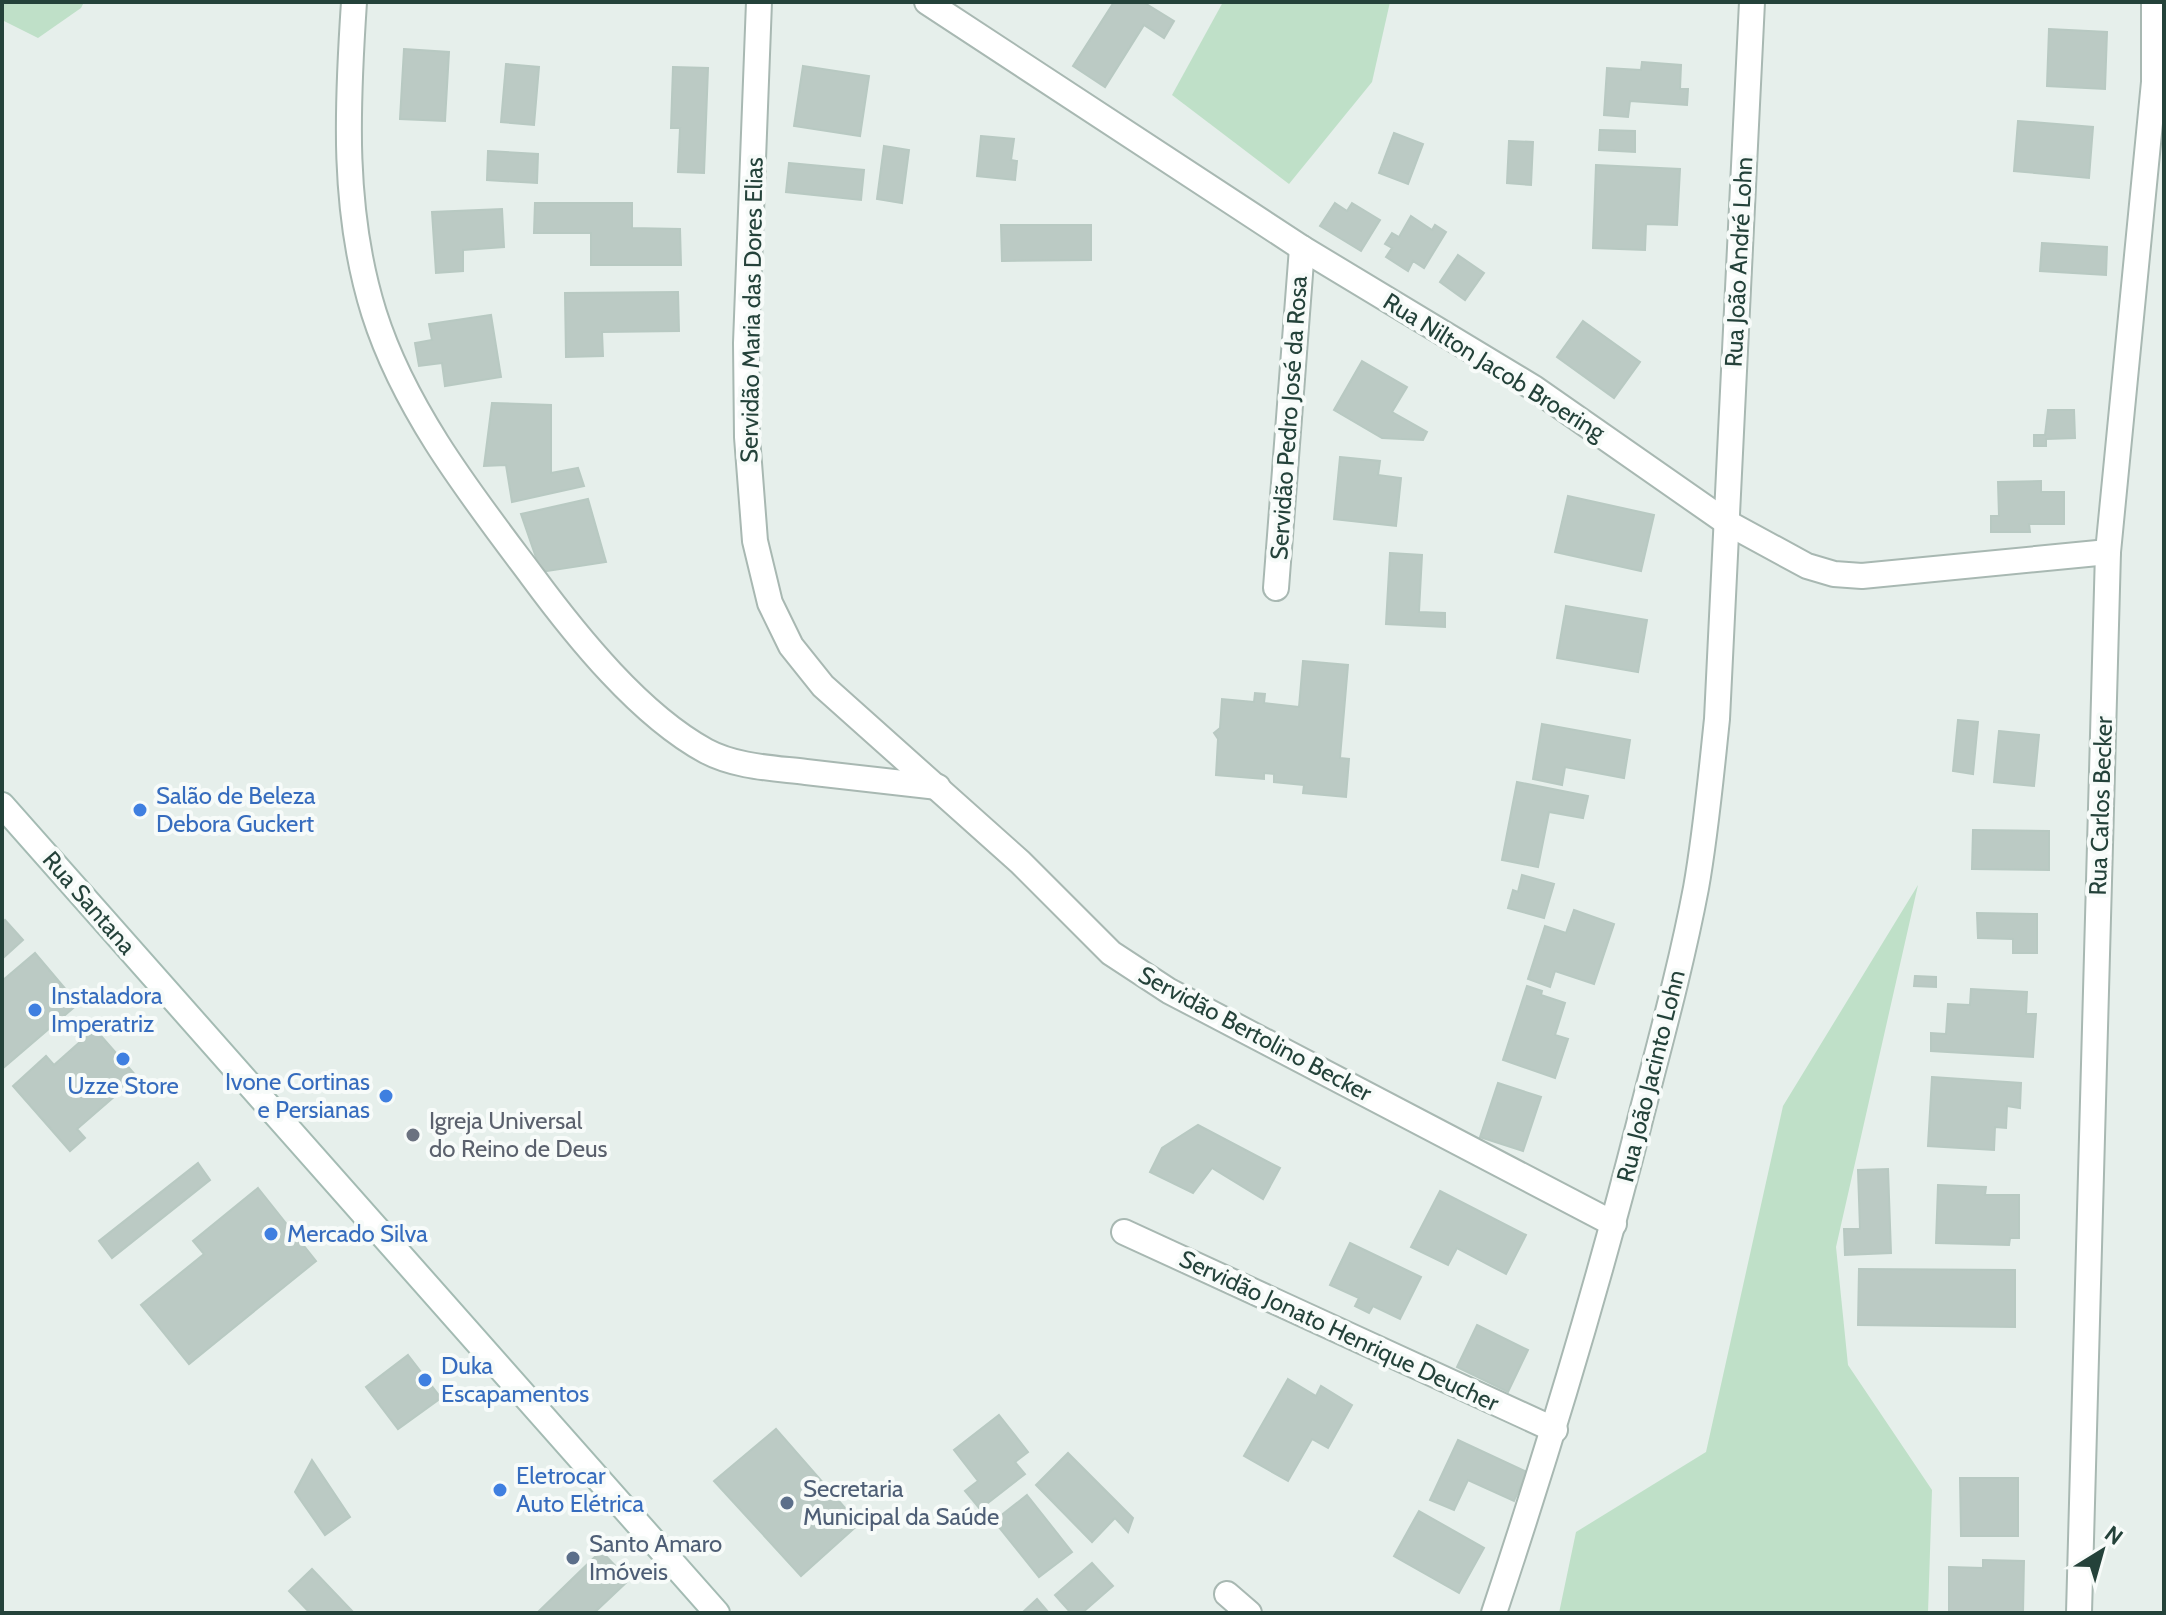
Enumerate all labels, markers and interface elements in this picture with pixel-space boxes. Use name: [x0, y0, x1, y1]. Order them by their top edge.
street label: Rua João André Lohn: [1719, 156, 1758, 368]
street label: Servidão Maria das Dores Elias: [734, 157, 769, 463]
street label: Servidão Pedro José da Rosa: [1264, 275, 1313, 561]
street label: Rua Nilton Jacob Broering: [1378, 286, 1611, 447]
street label: Rua Carlos Becker: [2083, 715, 2118, 896]
place label: Salão de Beleza Debora Guckert: [156, 781, 316, 838]
marker: Salão de Beleza Debora Guckert: [131, 801, 149, 819]
street label: Rua Santana: [37, 845, 142, 960]
street label: Servidão Bertolino Becker: [1134, 960, 1377, 1108]
street label: Rua João Jacinto Lohn: [1610, 967, 1691, 1185]
place label: Instaladora Imperatriz: [51, 981, 163, 1038]
marker: Instaladora Imperatriz: [26, 1001, 44, 1019]
marker: Uzze Store: [114, 1050, 132, 1068]
place label: Ivone Cortinas e Persianas: [225, 1067, 370, 1124]
place label: Uzze Store: [67, 1071, 179, 1100]
marker: Ivone Cortinas e Persianas: [377, 1087, 395, 1105]
place label: Igreja Universal do Reino de Deus: [429, 1106, 608, 1163]
marker: Igreja Universal do Reino de Deus: [404, 1126, 422, 1144]
place label: Mercado Silva: [287, 1219, 428, 1248]
marker: Mercado Silva: [262, 1225, 280, 1243]
street label: Servidão Jonato Henrique Deucher: [1175, 1244, 1504, 1418]
place label: Duka Escapamentos: [441, 1351, 589, 1408]
marker: Duka Escapamentos: [416, 1371, 434, 1389]
place label: Eletrocar Auto Elétrica: [516, 1461, 644, 1518]
place label: Secretaria Municipal da Saúde: [803, 1474, 999, 1531]
marker: Eletrocar Auto Elétrica: [491, 1481, 509, 1499]
marker: Secretaria Municipal da Saúde: [778, 1494, 796, 1512]
north arrow: [2062, 1511, 2142, 1591]
text: N: [2099, 1520, 2128, 1551]
place label: Santo Amaro Imóveis: [589, 1529, 722, 1586]
marker: Santo Amaro Imóveis: [564, 1549, 582, 1567]

